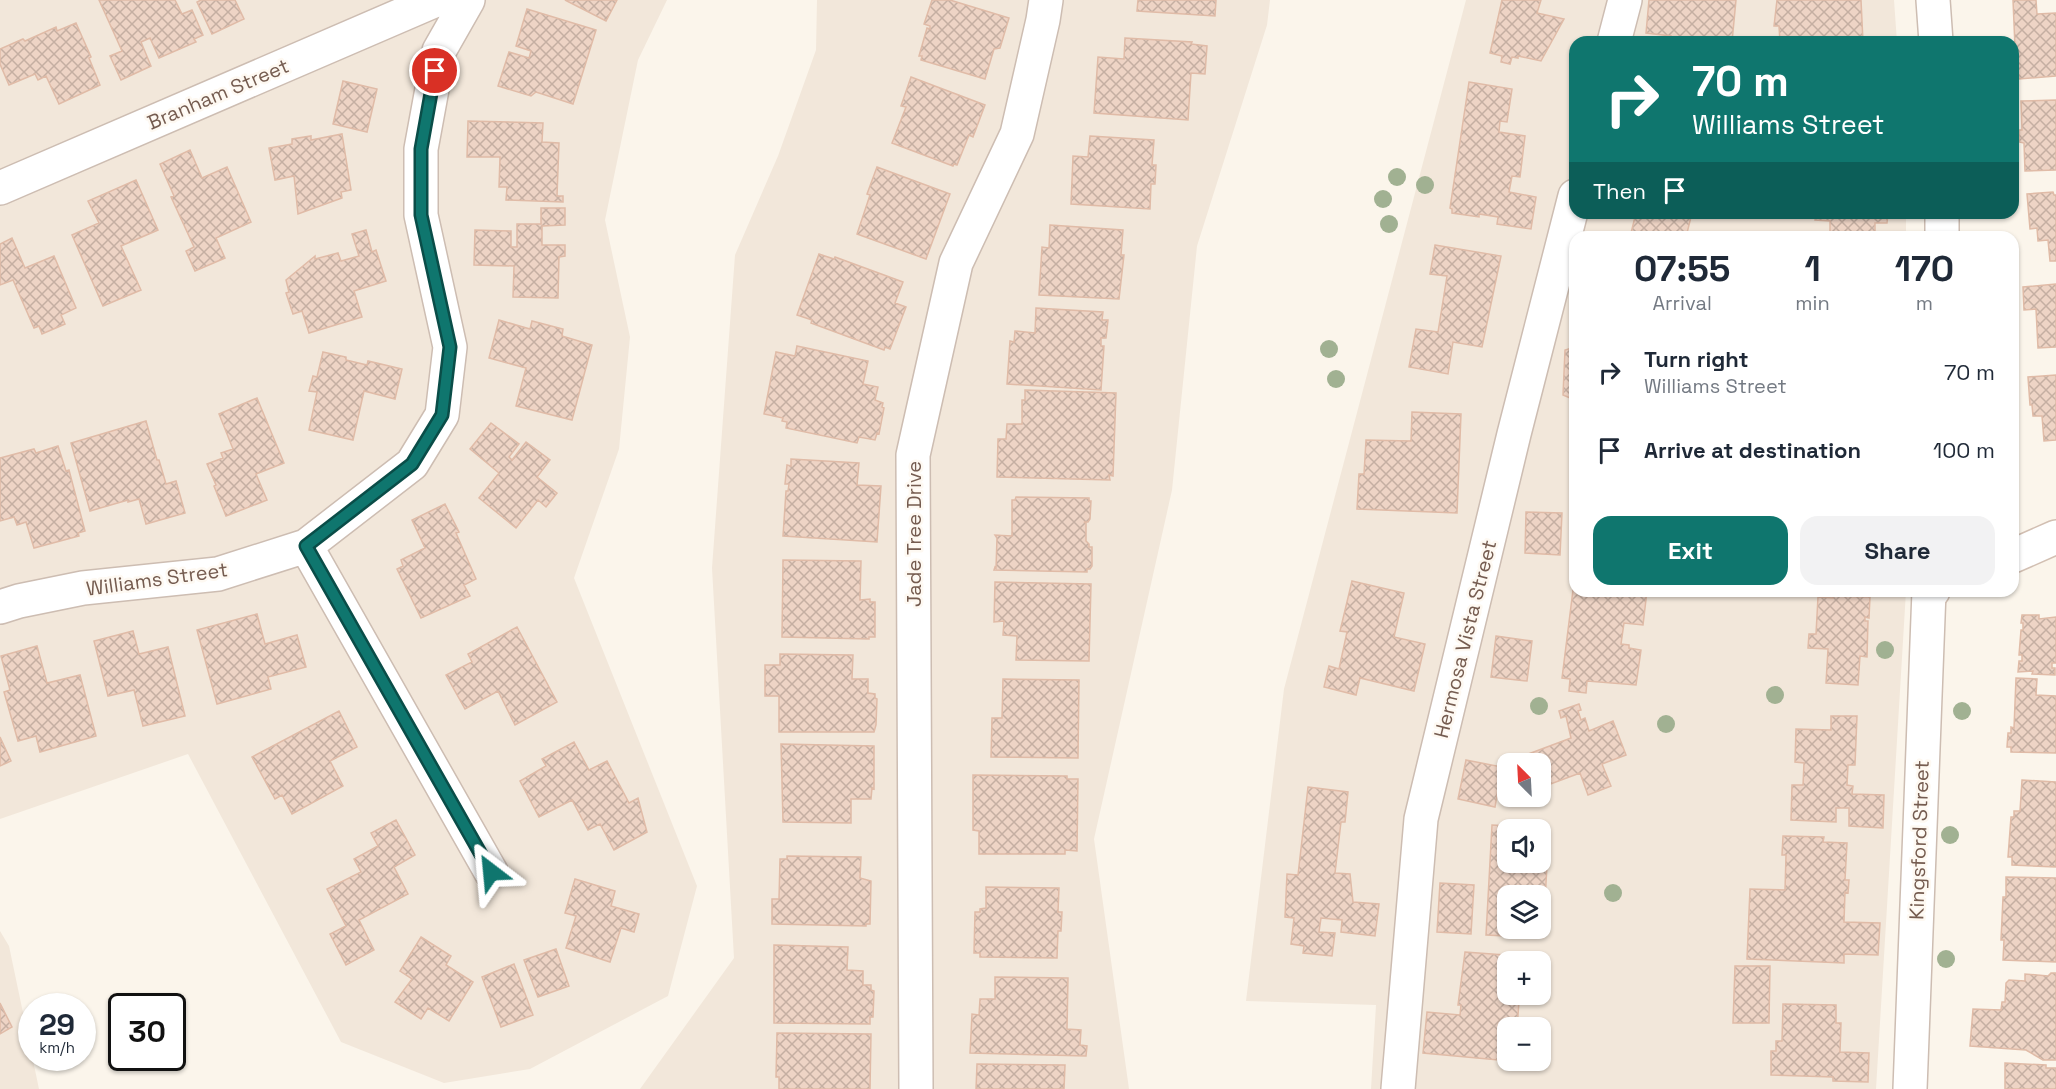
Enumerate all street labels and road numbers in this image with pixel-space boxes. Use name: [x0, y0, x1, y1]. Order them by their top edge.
street label: Branham Street: [143, 52, 293, 136]
street label: Jade Tree Drive: [901, 461, 927, 607]
street label: Hermosa Vista Street: [1428, 537, 1502, 741]
street label: Williams Street: [85, 556, 229, 602]
street label: Kingsford Street: [1903, 760, 1935, 920]

